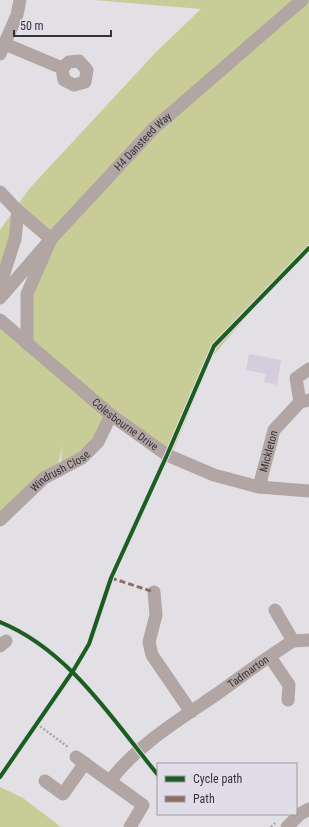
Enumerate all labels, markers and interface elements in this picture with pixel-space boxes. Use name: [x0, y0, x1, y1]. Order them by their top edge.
scale bar: [14, 12, 111, 38]
text: 50 m: [20, 19, 44, 33]
street label: H4 Dansteed Way: [111, 109, 174, 173]
street label: Colesbourne Drive: [90, 395, 161, 453]
street label: Mickleton: [257, 429, 280, 473]
street label: Windrush Close: [27, 448, 92, 494]
street label: Tadmarton: [225, 652, 271, 691]
legend: [157, 763, 297, 815]
text: Cycle path: [193, 772, 243, 786]
text: Path: [193, 792, 215, 806]

